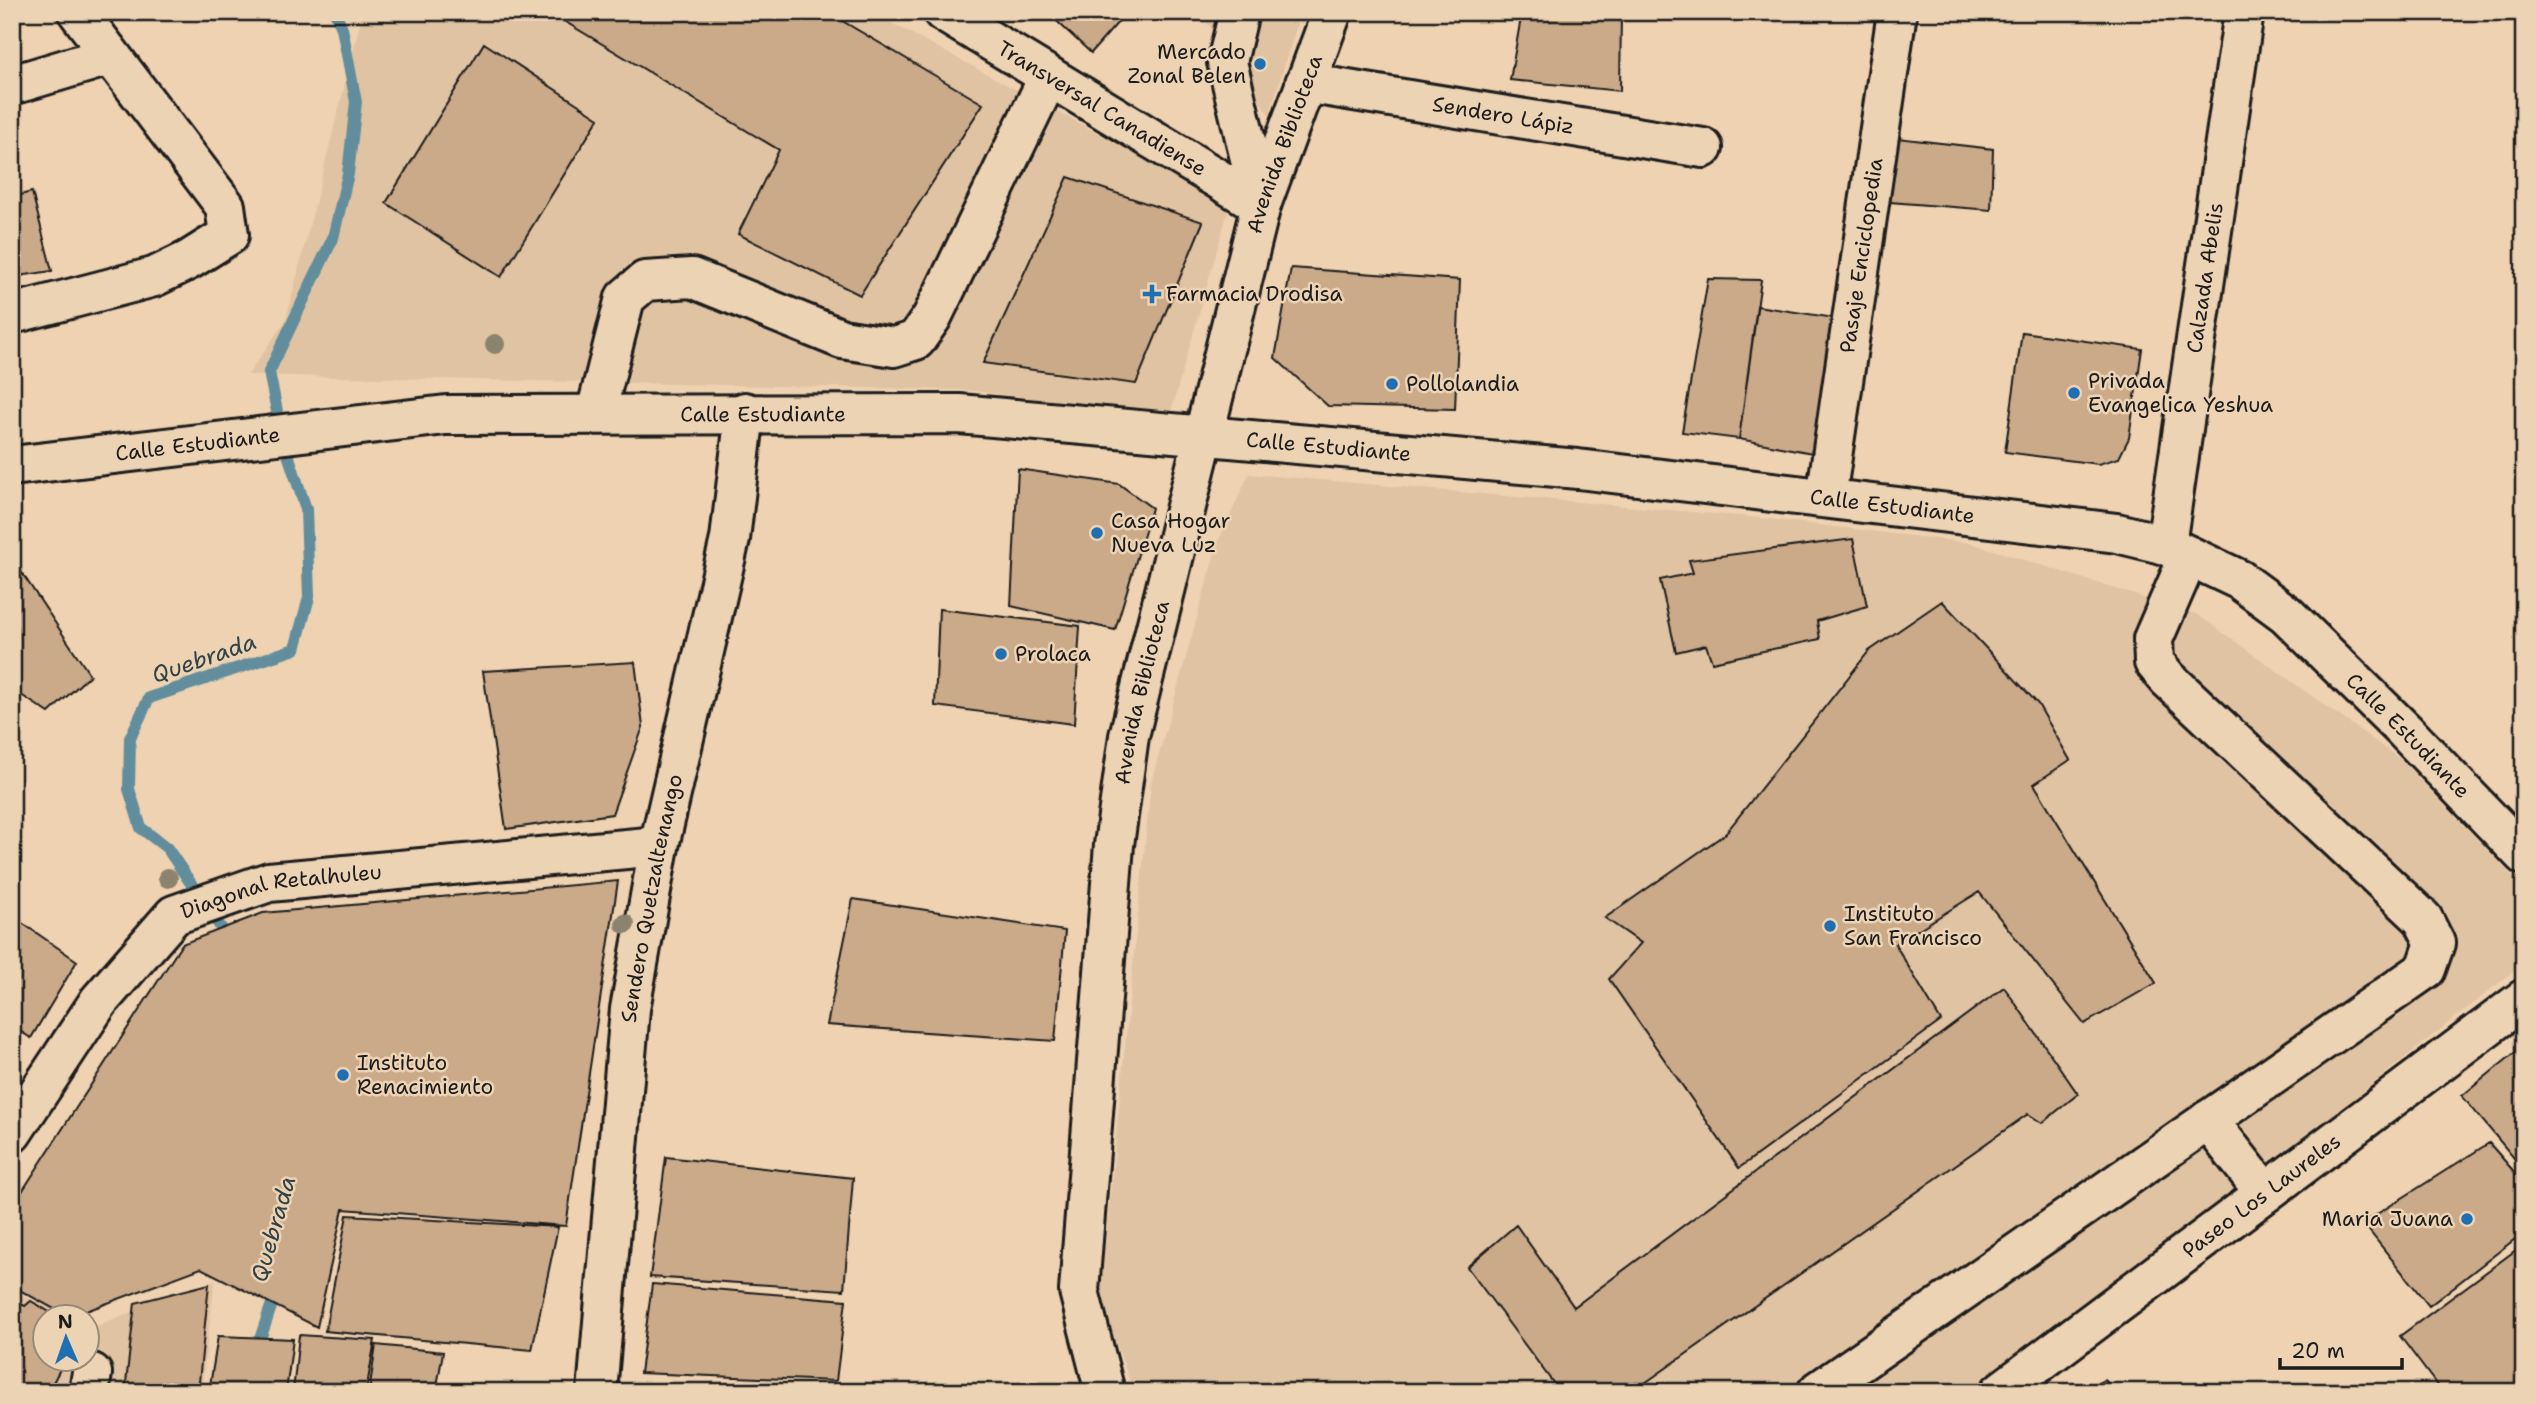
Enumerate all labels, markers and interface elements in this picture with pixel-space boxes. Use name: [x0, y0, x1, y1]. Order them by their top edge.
street label: Transversal Canadiense: [992, 34, 1212, 183]
place label: Mercado Zonal Belen: [1127, 38, 1246, 90]
street label: Avenida Biblioteca: [1240, 51, 1329, 236]
marker: Mercado Zonal Belen: [1252, 56, 1268, 72]
street label: Sendero Lápiz: [1430, 90, 1576, 141]
street label: Pasaje Enciclopedia: [1833, 156, 1890, 355]
street label: Calzada Abelis: [2180, 201, 2230, 355]
place label: Farmacia Drodisa: [1166, 280, 1343, 308]
marker: Farmacia Drodisa: [1144, 286, 1160, 302]
place label: Privada Evangelica Yeshua: [2088, 367, 2273, 419]
place label: Pollolandia: [1406, 370, 1519, 398]
marker: Pollolandia: [1384, 376, 1400, 392]
marker: Privada Evangelica Yeshua: [2066, 385, 2082, 401]
street label: Calle Estudiante: [680, 400, 846, 429]
street label: Calle Estudiante: [114, 421, 282, 468]
street label: Calle Estudiante: [1245, 426, 1412, 468]
street label: Calle Estudiante: [1808, 483, 1976, 530]
place label: Casa Hogar Nueva Luz: [1111, 507, 1230, 559]
marker: Casa Hogar Nueva Luz: [1089, 525, 1105, 541]
street label: Avenida Biblioteca: [1108, 597, 1176, 786]
water label: Quebrada: [148, 626, 260, 690]
place label: Prolaca: [1015, 640, 1091, 668]
marker: Prolaca: [993, 646, 1009, 662]
street label: Calle Estudiante: [2340, 667, 2476, 804]
street label: Sendero Quetzaltenango: [615, 771, 689, 1024]
street label: Diagonal Retalhuleu: [177, 858, 383, 926]
place label: Instituto San Francisco: [1844, 900, 1982, 952]
marker: Instituto San Francisco: [1822, 918, 1838, 934]
place label: Instituto Renacimiento: [357, 1049, 493, 1101]
marker: Instituto Renacimiento: [335, 1067, 351, 1083]
street label: Paseo Los Laureles: [2177, 1127, 2347, 1264]
water label: Quebrada: [244, 1173, 302, 1285]
place label: Maria Juana: [2322, 1205, 2453, 1233]
marker: Maria Juana: [2459, 1211, 2475, 1227]
north arrow: [32, 1302, 102, 1372]
text: N: [57, 1309, 73, 1334]
scale bar: [2280, 1327, 2403, 1371]
text: 20 m: [2291, 1337, 2345, 1365]

